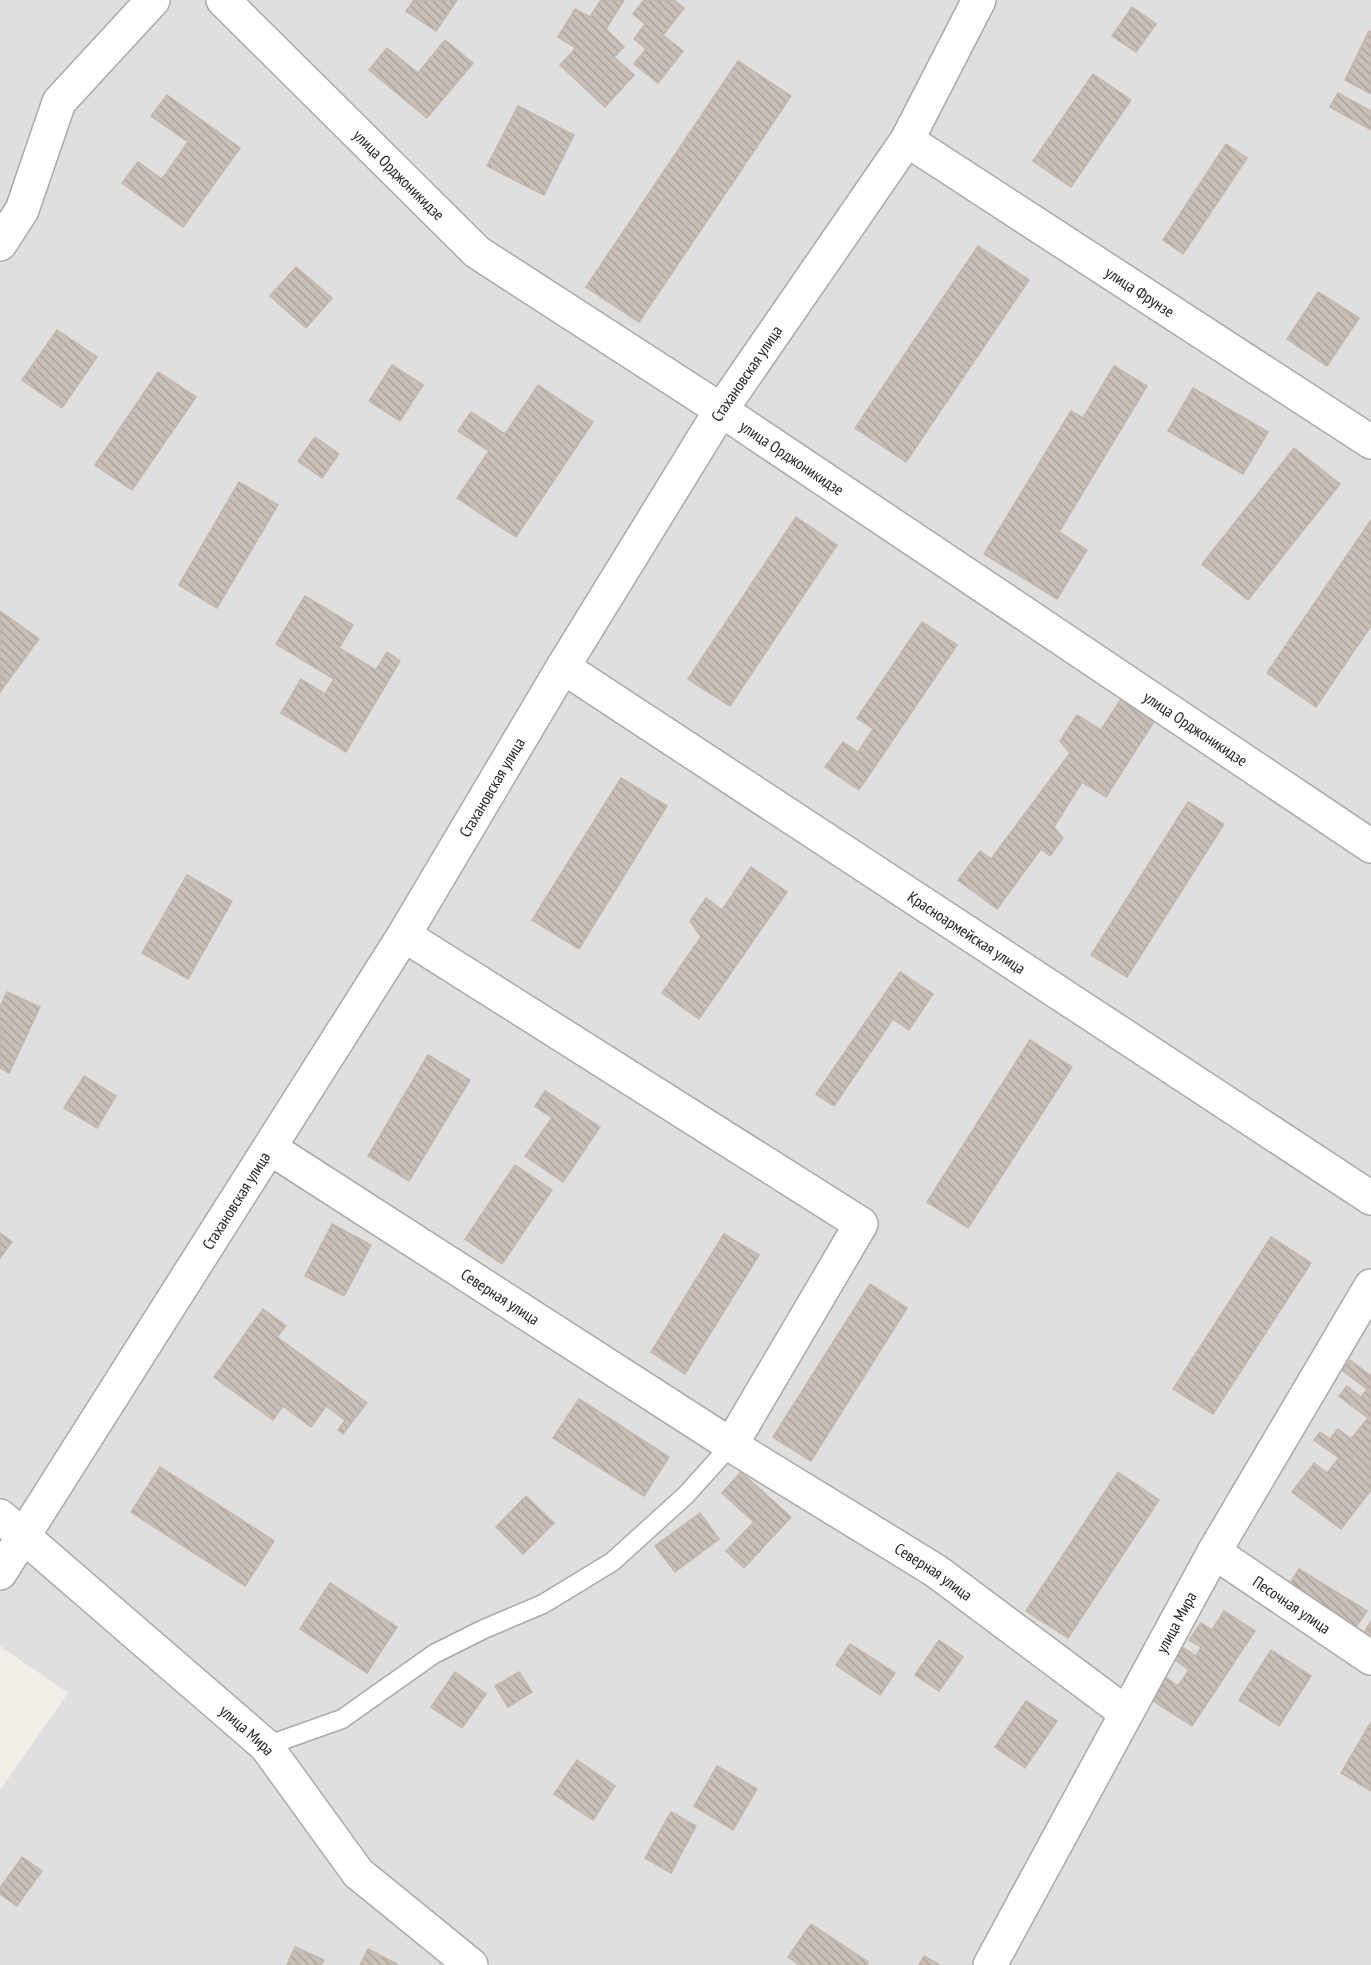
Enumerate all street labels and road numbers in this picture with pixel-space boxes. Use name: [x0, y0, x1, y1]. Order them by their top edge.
street label: улица Орджоникидзе: [349, 125, 449, 224]
street label: улица Фрунзе: [1102, 262, 1178, 321]
street label: Стахановская улица: [706, 322, 786, 425]
street label: улица Орджоникидзе: [736, 416, 848, 500]
street label: улица Орджоникидзе: [1140, 686, 1251, 770]
street label: Стахановская улица: [454, 734, 529, 840]
street label: Красноармейская улица: [904, 886, 1029, 978]
street label: Стахановская улица: [198, 1148, 274, 1253]
street label: Северная улица: [457, 1264, 543, 1329]
street label: Северная улица: [891, 1538, 976, 1605]
street label: Песочная улица: [1249, 1571, 1335, 1638]
street label: улица Мира: [1151, 1588, 1201, 1656]
street label: улица Мира: [216, 1700, 279, 1759]

